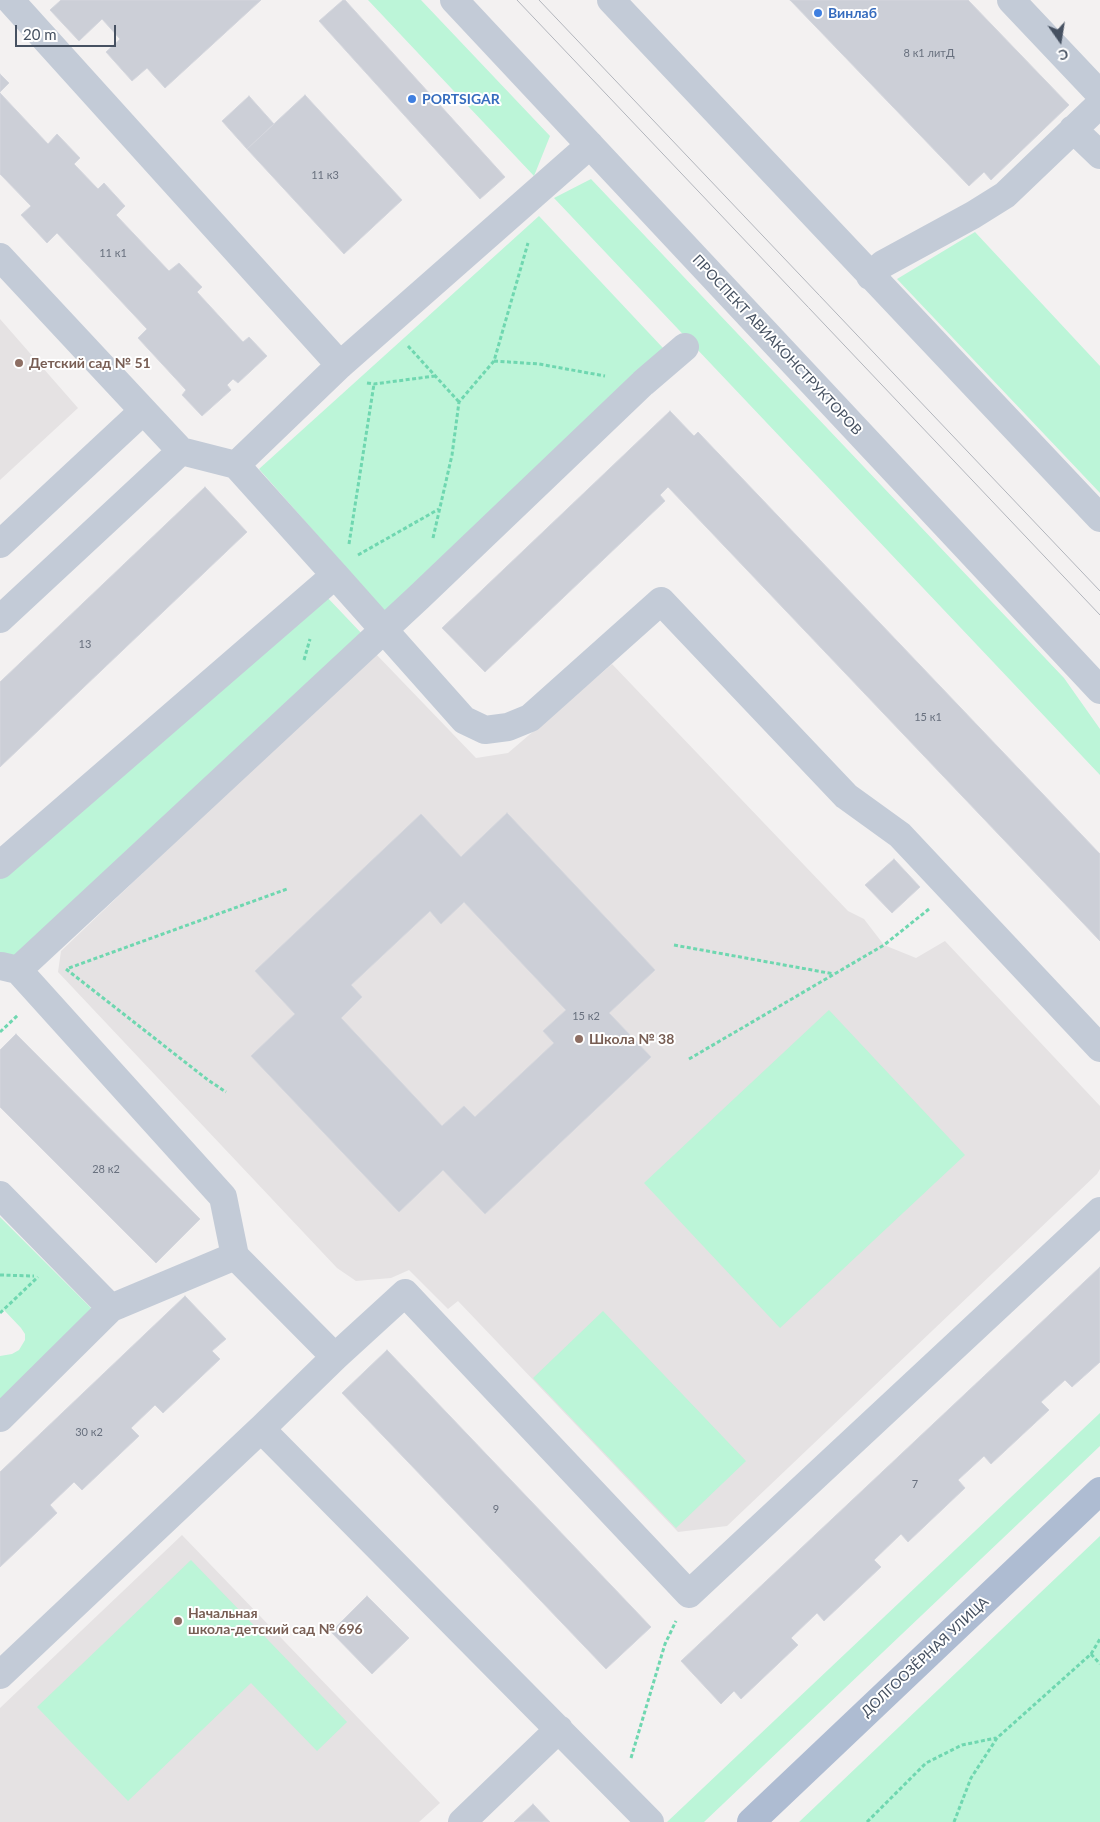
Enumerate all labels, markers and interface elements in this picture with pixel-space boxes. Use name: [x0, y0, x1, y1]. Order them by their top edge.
place label: Винлаб: [828, 5, 877, 21]
marker: Винлаб: [812, 7, 824, 19]
scale bar: [18, 15, 119, 47]
north arrow: [1035, 15, 1085, 65]
text: 20 m: [23, 25, 57, 43]
house number: 8 к1 литД: [903, 46, 955, 60]
text: С: [1057, 46, 1070, 64]
place label: PORTSIGAR: [422, 91, 500, 107]
marker: PORTSIGAR: [406, 93, 418, 105]
house number: 11 к3: [311, 168, 339, 182]
house number: 11 к1: [99, 246, 127, 260]
street label: ПРОСПЕКТ АВИАКОНСТРУКТОРОВ: [689, 251, 865, 439]
place label: Детский сад № 51: [29, 355, 151, 371]
marker: Детский сад № 51: [13, 357, 25, 369]
house number: 13: [79, 637, 91, 651]
house number: 15 к1: [914, 710, 942, 724]
house number: 15 к2: [572, 1009, 600, 1023]
place label: Школа № 38: [589, 1031, 674, 1047]
marker: Школа № 38: [573, 1033, 585, 1045]
house number: 28 к2: [92, 1162, 120, 1176]
house number: 30 к2: [75, 1425, 103, 1439]
house number: 7: [912, 1477, 918, 1491]
house number: 9: [493, 1502, 499, 1516]
street label: ДОЛГООЗЁРНАЯ УЛИЦА: [858, 1594, 992, 1720]
place label: Начальная школа-детский сад № 696: [188, 1605, 363, 1638]
marker: Начальная школа-детский сад № 696: [172, 1615, 184, 1627]

